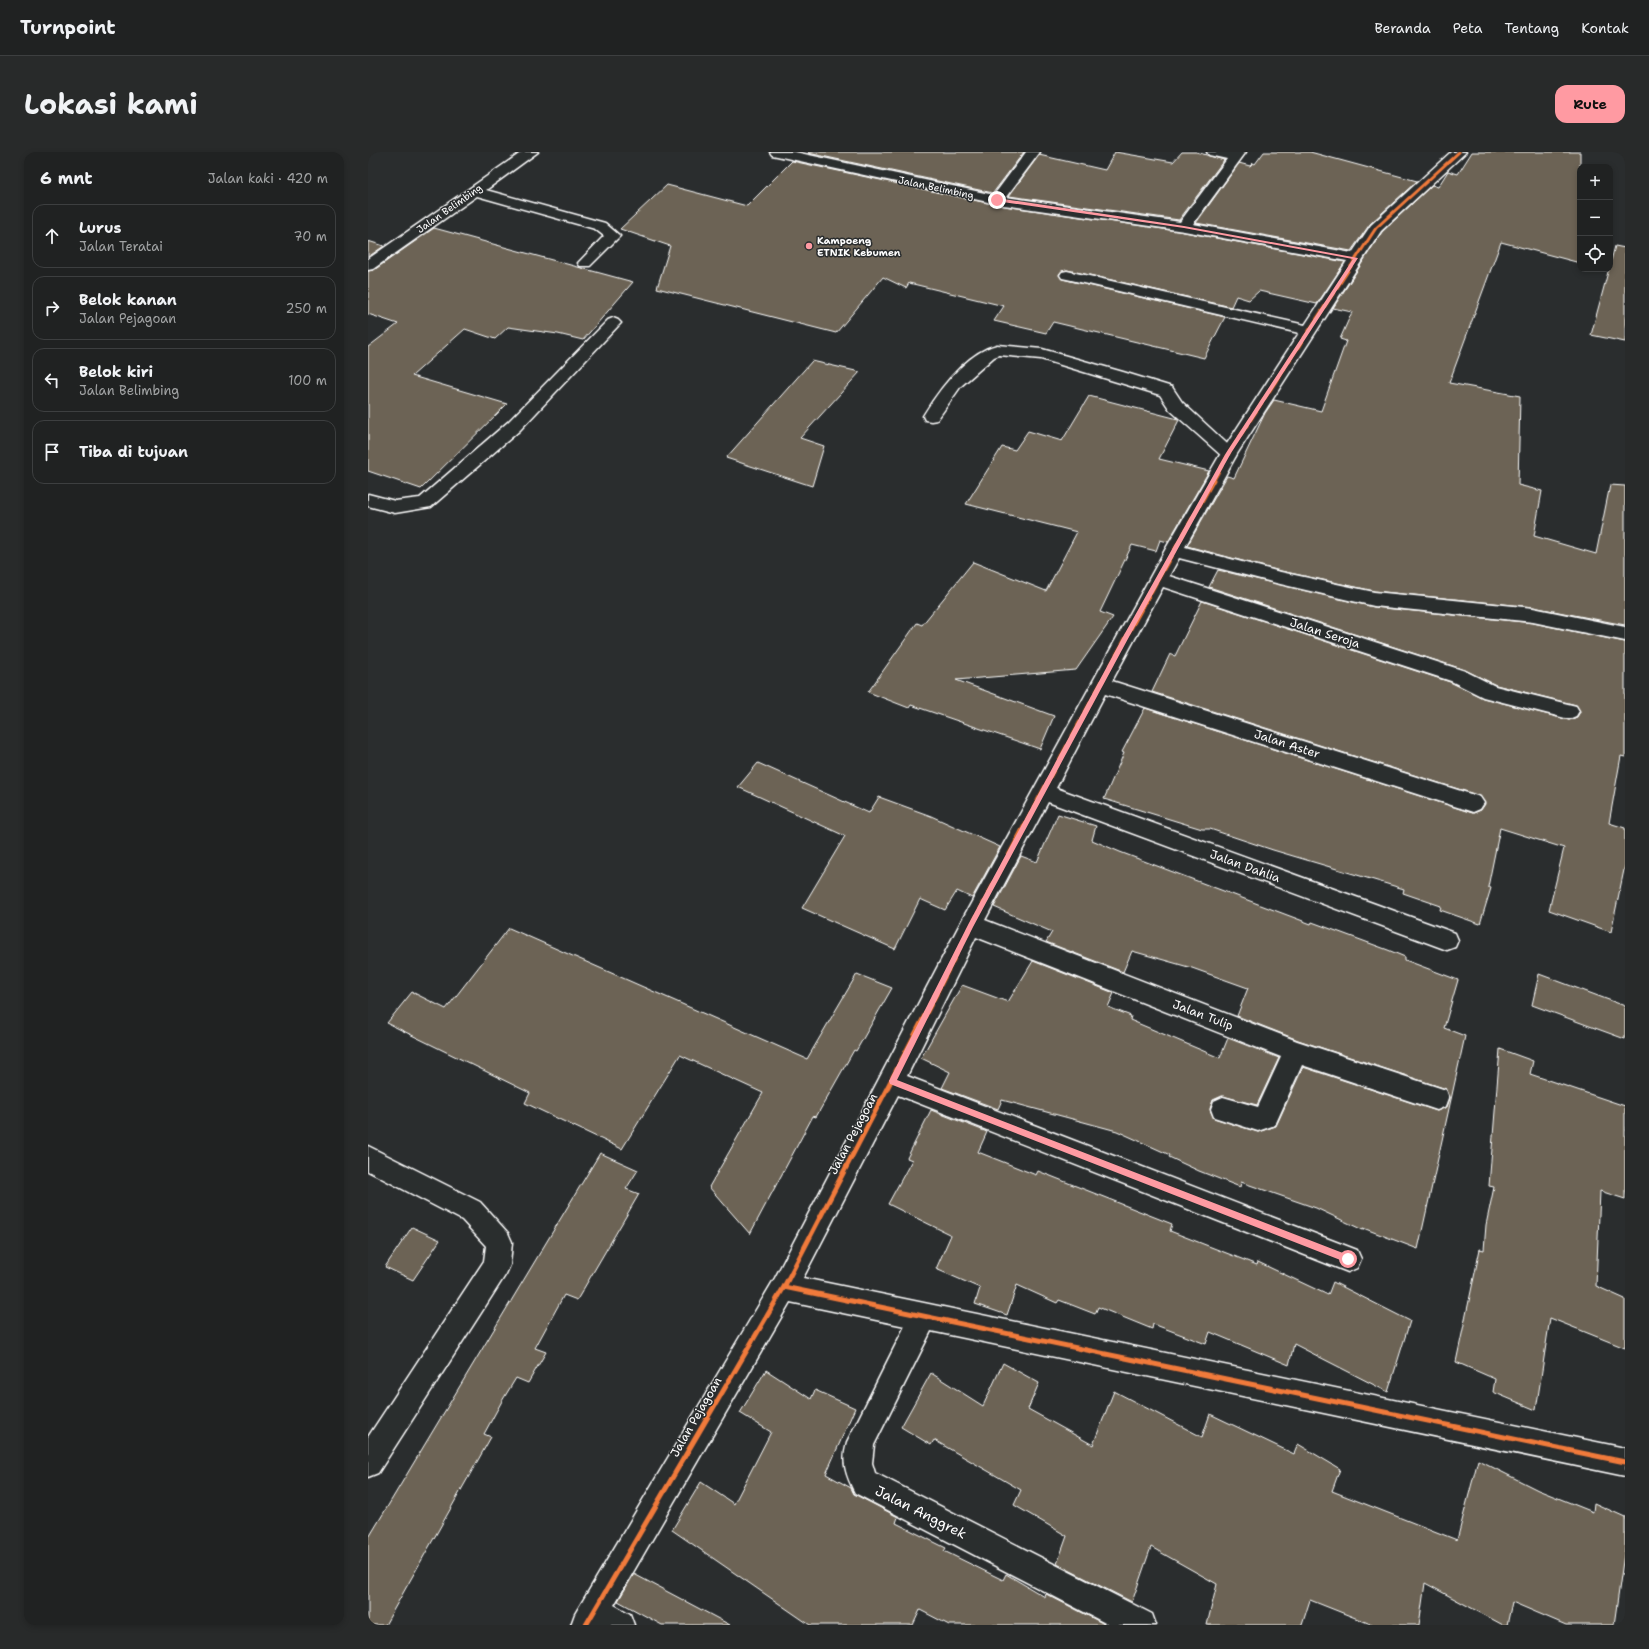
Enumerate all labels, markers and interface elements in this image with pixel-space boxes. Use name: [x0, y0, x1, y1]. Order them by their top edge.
text: Turnpoint: [20, 15, 116, 40]
text: Beranda: [1374, 19, 1431, 37]
text: Peta: [1453, 19, 1483, 37]
text: Tentang: [1505, 19, 1559, 37]
text: Kontak: [1581, 19, 1629, 37]
text: Lokasi kami: [24, 85, 198, 123]
button: Rute: [1555, 85, 1625, 123]
map controls: [1577, 164, 1613, 272]
button: +: [1577, 164, 1613, 200]
text: 6 mnt: [40, 167, 93, 189]
text: Jalan kaki · 420 m: [208, 170, 328, 187]
street label: Jalan Belimbing: [897, 173, 975, 202]
street label: Jalan Belimbing: [414, 181, 485, 236]
route end: [988, 191, 1006, 209]
button: −: [1577, 200, 1613, 236]
text: Lurus: [79, 218, 121, 238]
icon: ahead: [41, 225, 63, 247]
text: 70 m: [293, 228, 327, 245]
place label: Kampoeng ETNIK Kebumen: [817, 234, 901, 259]
button: locate: [1577, 236, 1613, 272]
text: Jalan Teratai: [79, 238, 163, 255]
marker: Kampoeng ETNIK Kebumen: [804, 241, 814, 251]
text: Belok kanan: [79, 290, 177, 310]
icon: right: [41, 297, 63, 319]
text: 250 m: [286, 300, 327, 317]
text: Jalan Pejagoan: [79, 310, 176, 327]
text: Belok kiri: [79, 362, 153, 382]
icon: left: [41, 369, 63, 391]
text: 100 m: [288, 372, 327, 389]
text: Jalan Belimbing: [79, 382, 179, 399]
icon: arrive: [41, 441, 63, 463]
text: Tiba di tujuan: [79, 442, 188, 462]
street label: Jalan Seroja: [1288, 614, 1363, 652]
street label: Jalan Aster: [1252, 726, 1322, 762]
street label: Jalan Dahlia: [1208, 846, 1283, 886]
street label: Jalan Tulip: [1170, 996, 1236, 1034]
street label: Jalan Pejagoan: [825, 1091, 881, 1177]
route start: [1339, 1250, 1357, 1268]
street label: Jalan Pejagoan: [667, 1374, 725, 1460]
street label: Jalan Anggrek: [872, 1481, 970, 1543]

